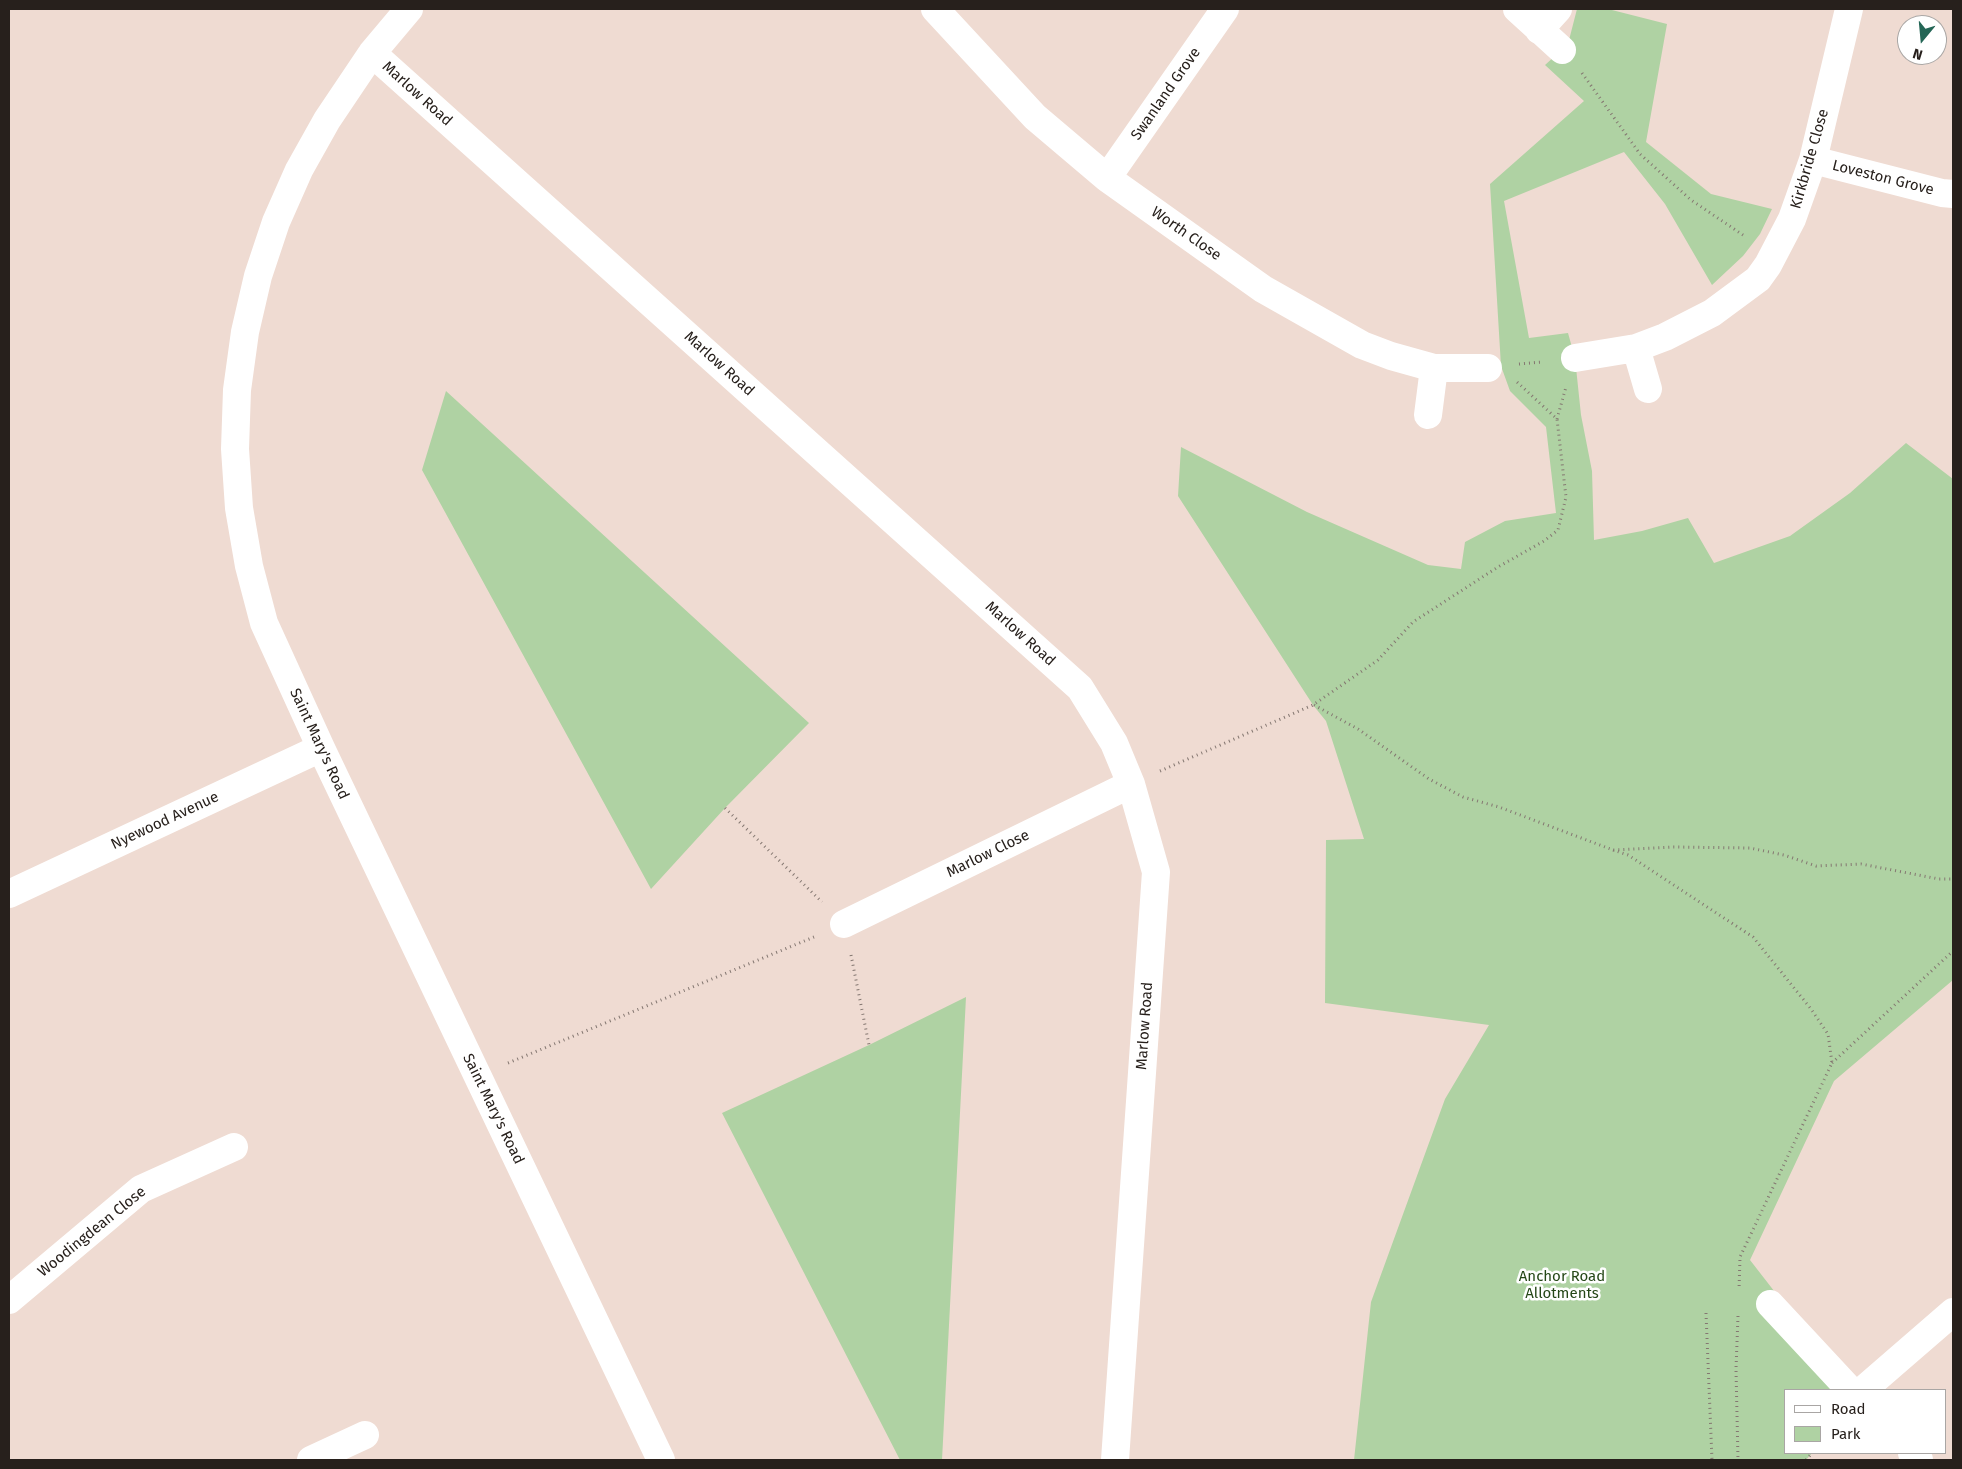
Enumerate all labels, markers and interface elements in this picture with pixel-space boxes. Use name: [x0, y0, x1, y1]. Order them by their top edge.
north arrow: [1897, 15, 1947, 65]
street label: Swanland Grove: [1127, 44, 1205, 144]
text: N: [1911, 44, 1925, 63]
street label: Marlow Road: [378, 58, 456, 130]
street label: Kirkbride Close: [1787, 107, 1833, 211]
street label: Loveston Grove: [1830, 157, 1936, 199]
street label: Worth Close: [1147, 203, 1225, 265]
street label: Marlow Road: [680, 328, 758, 400]
street label: Marlow Road: [981, 598, 1059, 670]
street label: Saint Mary's Road: [285, 686, 353, 802]
street label: Nyewood Avenue: [108, 788, 222, 854]
street label: Marlow Close: [944, 826, 1032, 882]
street label: Marlow Road: [1133, 981, 1157, 1071]
street label: Saint Mary's Road: [459, 1051, 527, 1167]
street label: Woodingdean Close: [34, 1183, 150, 1281]
park label: Anchor Road Allotments: [1519, 1268, 1605, 1303]
legend: [1784, 1389, 1947, 1454]
text: Road: [1831, 1400, 1866, 1418]
text: Park: [1831, 1425, 1861, 1443]

